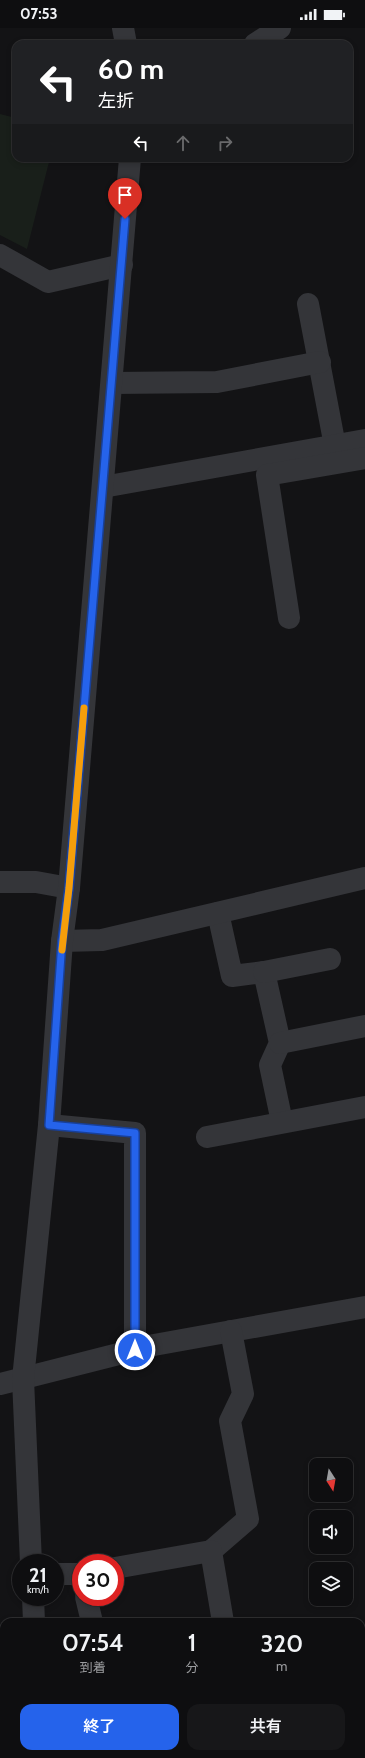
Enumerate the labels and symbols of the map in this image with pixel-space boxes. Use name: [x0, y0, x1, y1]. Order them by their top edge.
pin: [108, 178, 142, 219]
position arrow: [114, 1329, 156, 1371]
north arrow: [309, 1458, 353, 1502]
speed limit sign: 30: [72, 1554, 124, 1606]

